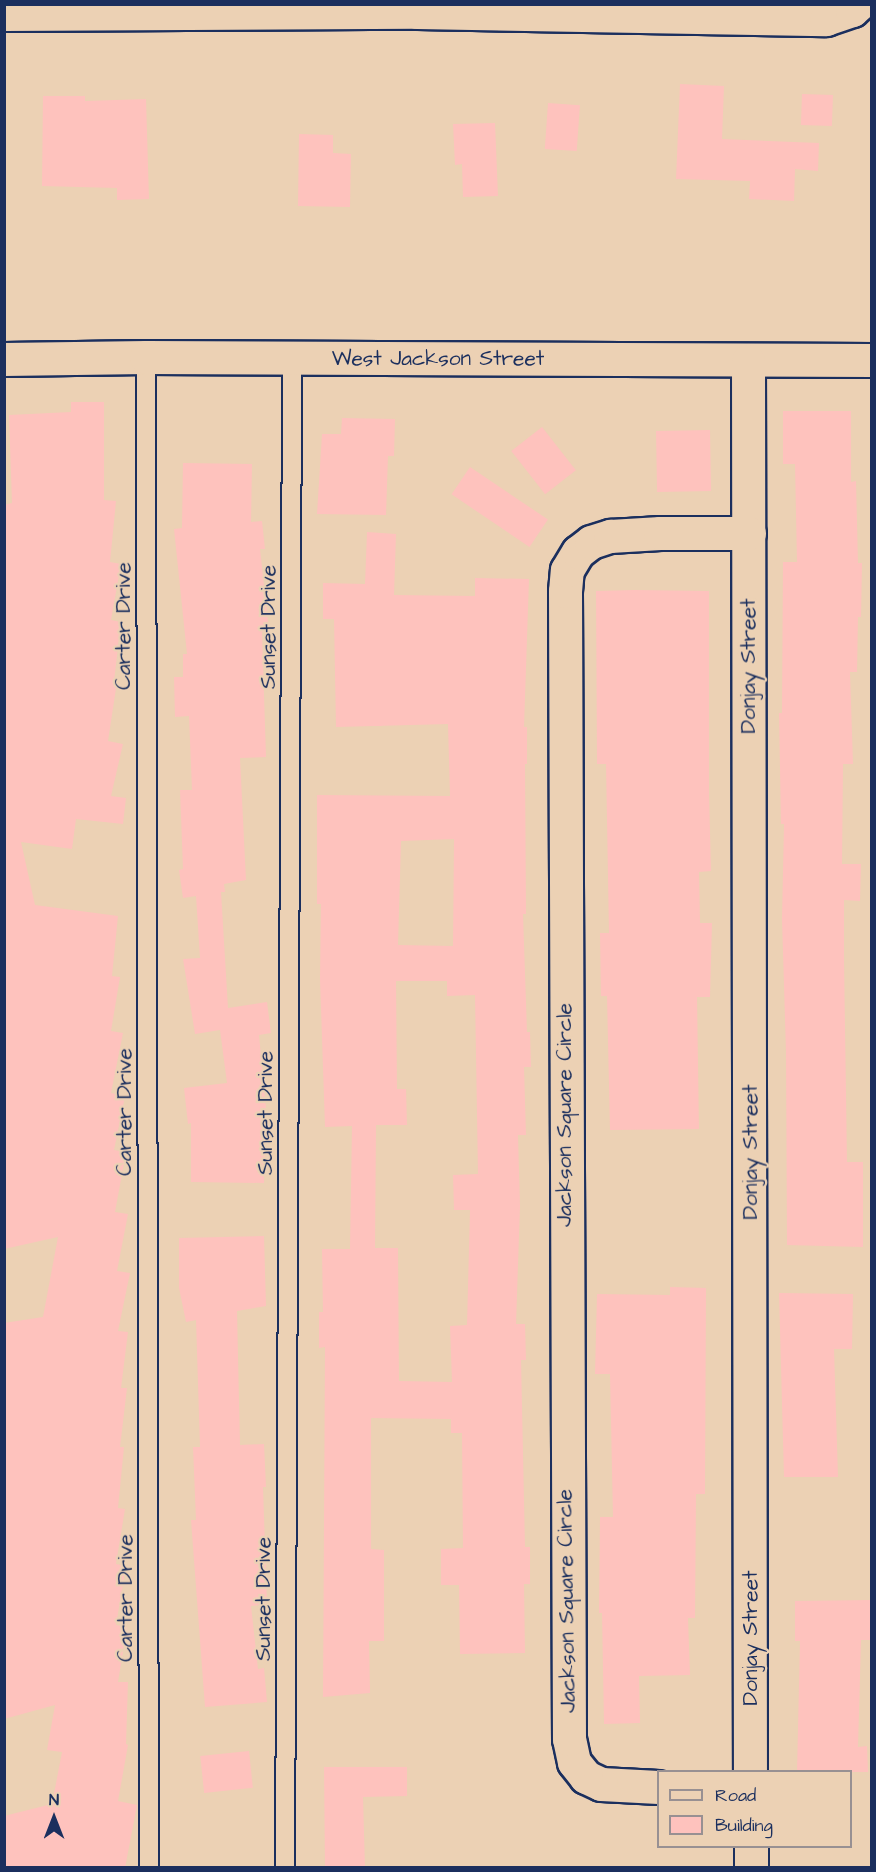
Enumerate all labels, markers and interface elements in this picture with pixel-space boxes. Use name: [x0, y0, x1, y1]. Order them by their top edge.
street label: West Jackson Street: [332, 346, 544, 372]
street label: Carter Drive: [111, 562, 137, 690]
street label: Sunset Drive: [256, 565, 282, 689]
street label: Donjay Street: [736, 598, 762, 734]
street label: Jackson Square Circle: [552, 1003, 578, 1227]
street label: Carter Drive: [112, 1048, 138, 1176]
street label: Sunset Drive: [253, 1051, 279, 1175]
street label: Donjay Street: [738, 1084, 764, 1220]
street label: Jackson Square Circle: [552, 1489, 582, 1713]
street label: Carter Drive: [113, 1534, 139, 1662]
street label: Sunset Drive: [251, 1537, 277, 1661]
street label: Donjay Street: [738, 1570, 764, 1706]
legend: [657, 1770, 852, 1848]
text: Road: [715, 1783, 756, 1808]
north arrow: [24, 1788, 84, 1848]
text: N: [49, 1789, 59, 1811]
text: Building: [715, 1813, 773, 1838]

